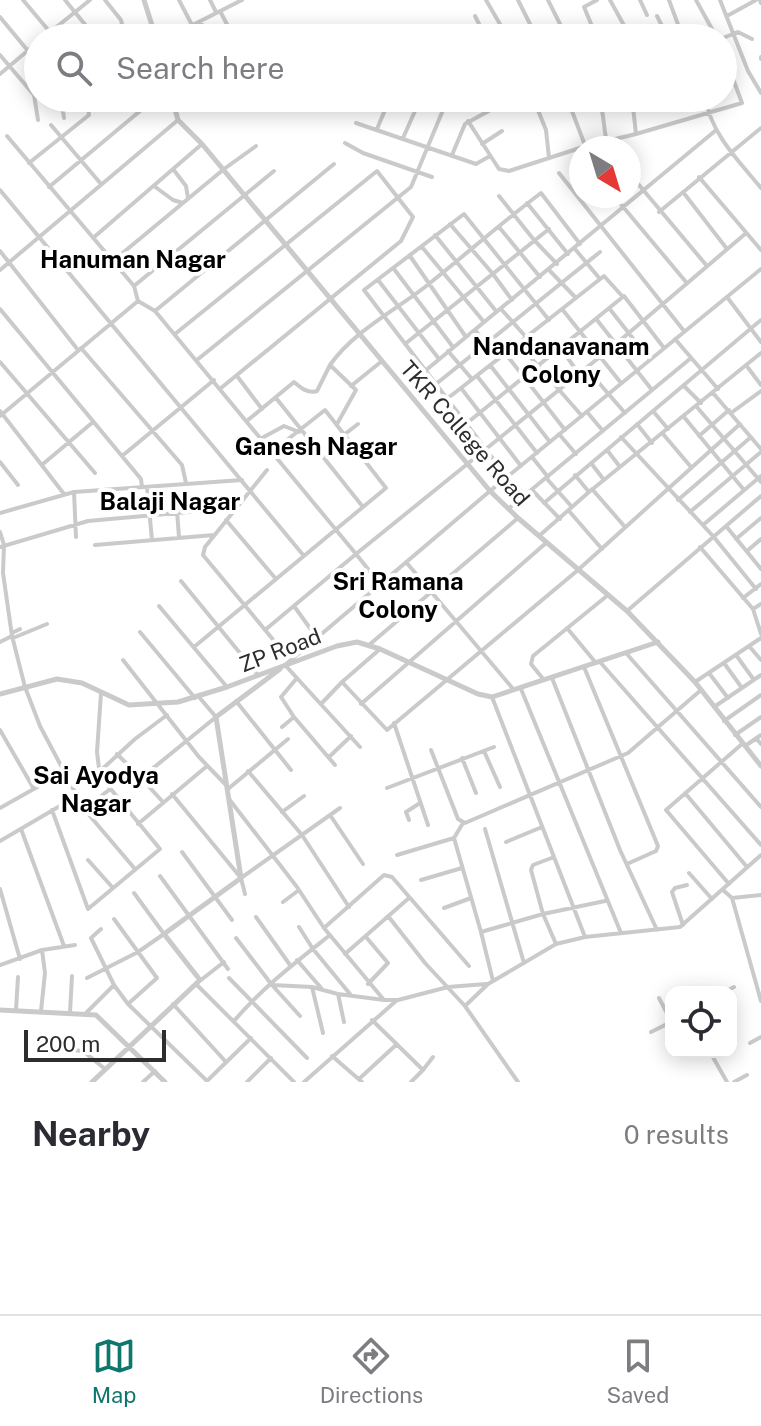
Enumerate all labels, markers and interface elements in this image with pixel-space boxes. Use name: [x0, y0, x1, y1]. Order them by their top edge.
search box: [24, 24, 737, 112]
icon: search: [52, 46, 96, 90]
text: Search here: [116, 50, 284, 86]
north arrow: [569, 136, 641, 208]
district label: Hanuman Nagar: [40, 245, 226, 273]
district label: Nandanavanam Colony: [473, 332, 649, 388]
street label: TKR College Road: [395, 355, 535, 511]
district label: Ganesh Nagar: [235, 432, 397, 460]
district label: Balaji Nagar: [100, 487, 240, 515]
district label: Sri Ramana Colony: [332, 567, 464, 623]
street label: ZP Road: [235, 623, 325, 677]
district label: Sai Ayodya Nagar: [33, 761, 159, 817]
map controls: [665, 986, 737, 1058]
button: locate: [665, 986, 737, 1058]
scale bar: [24, 1026, 166, 1062]
text: 200 m: [36, 1031, 100, 1057]
text: Nearby: [32, 1114, 150, 1154]
text: 0 results: [624, 1119, 729, 1150]
tab: Map: [92, 1334, 136, 1408]
tab: Directions: [320, 1334, 423, 1408]
tab: Saved: [606, 1334, 669, 1408]

